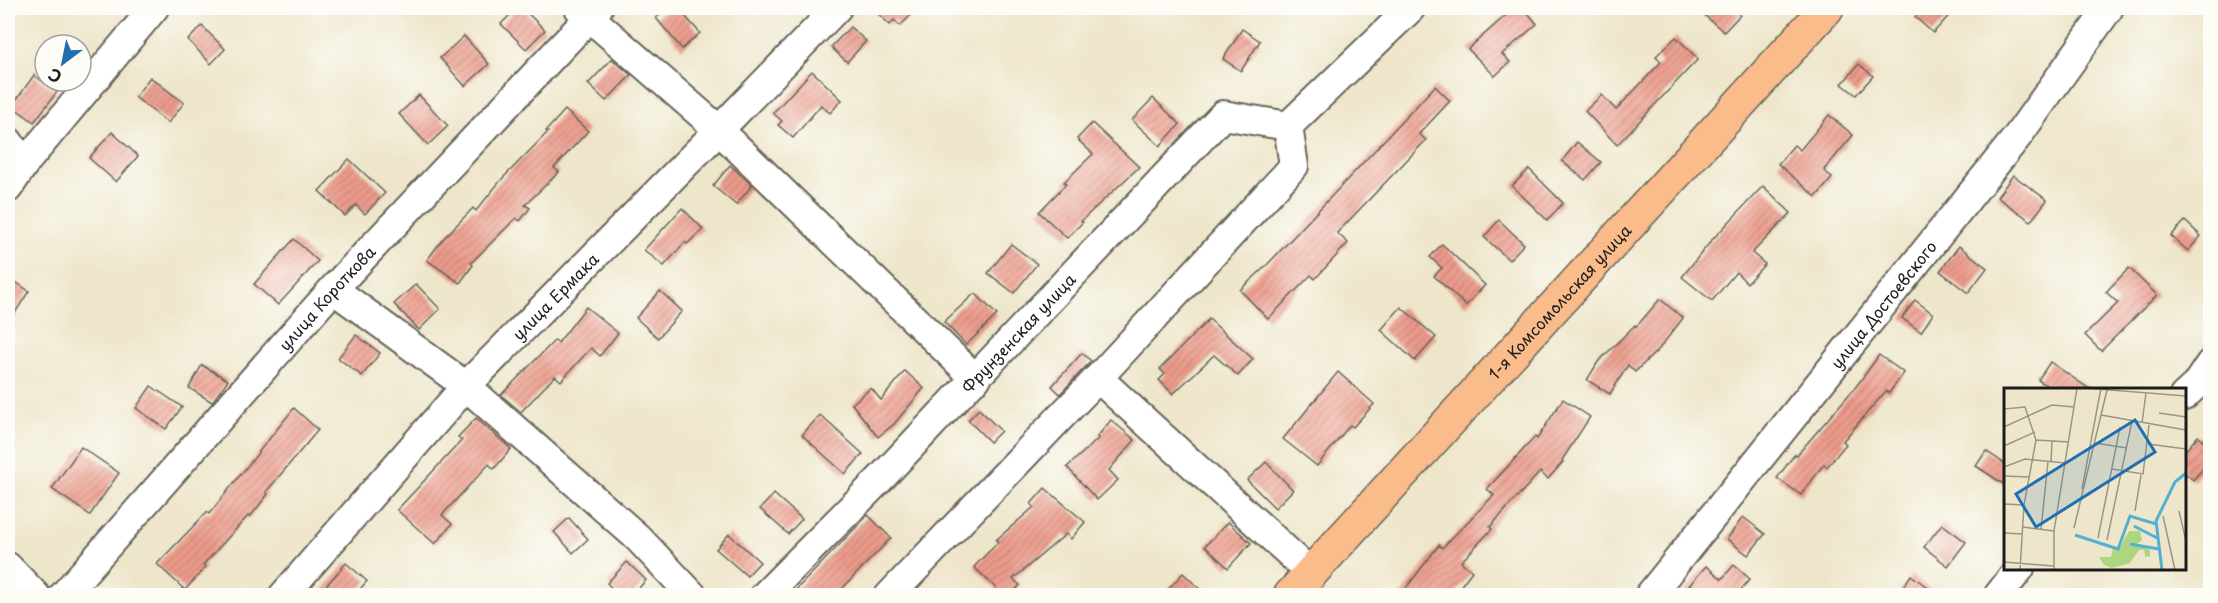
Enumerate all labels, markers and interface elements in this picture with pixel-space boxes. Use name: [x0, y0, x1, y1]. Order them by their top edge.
north arrow: [33, 33, 93, 93]
text: С: [43, 63, 66, 90]
street label: 1-я Комсомольская улица: [1482, 218, 1636, 384]
street label: улица Достоевского: [1824, 235, 1942, 373]
street label: улица Короткова: [272, 240, 380, 356]
street label: улица Ермака: [506, 247, 604, 345]
street label: Фрунзенская улица: [956, 267, 1080, 398]
inset map: [2004, 388, 2185, 570]

